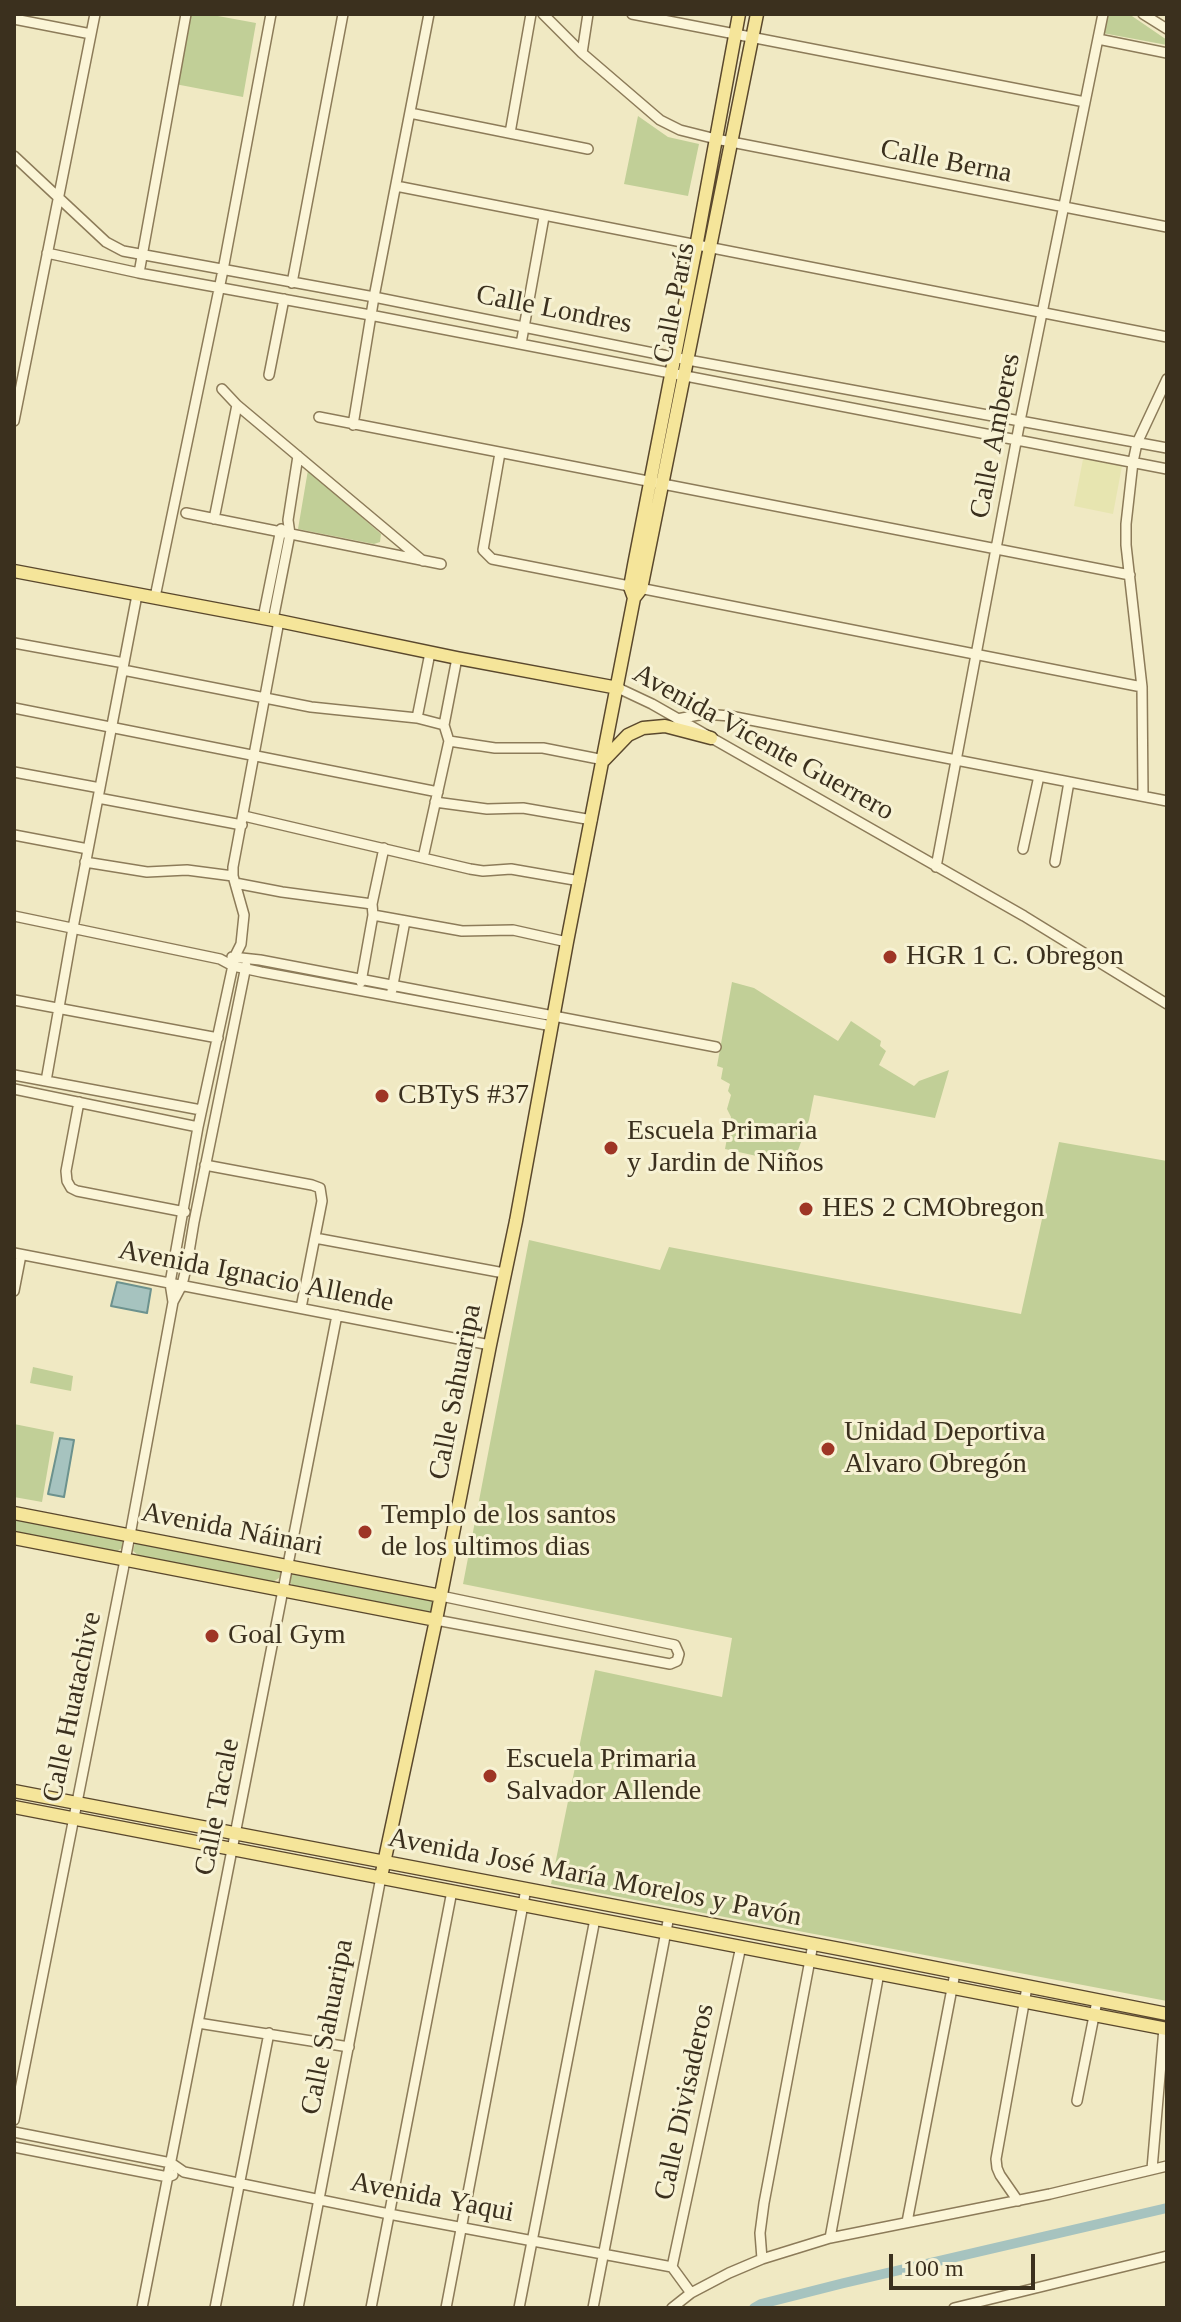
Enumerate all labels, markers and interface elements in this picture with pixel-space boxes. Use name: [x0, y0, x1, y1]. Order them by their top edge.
street label: Calle Berna: [878, 133, 1014, 191]
street label: Calle París: [647, 240, 703, 366]
street label: Calle Londres: [473, 278, 635, 342]
street label: Calle Amberes: [964, 351, 1028, 521]
street label: Avenida Vicente Guerrero: [627, 657, 899, 829]
place label: HGR 1 C. Obregon: [906, 940, 1124, 974]
marker: HGR 1 C. Obregon: [881, 948, 899, 966]
place label: CBTyS #37: [398, 1079, 529, 1113]
marker: CBTyS #37: [373, 1087, 391, 1105]
place label: Escuela Primaria y Jardin de Niños: [627, 1115, 824, 1181]
marker: Escuela Primaria y Jardin de Niños: [602, 1139, 620, 1157]
place label: HES 2 CMObregon: [822, 1192, 1044, 1226]
marker: HES 2 CMObregon: [797, 1200, 815, 1218]
street label: Avenida Ignacio Allende: [116, 1234, 396, 1320]
street label: Calle Sahuaripa: [423, 1301, 489, 1483]
place label: Unidad Deportiva Alvaro Obregón: [844, 1416, 1045, 1482]
marker: Unidad Deportiva Alvaro Obregón: [819, 1440, 837, 1458]
street label: Avenida Náinari: [139, 1496, 325, 1564]
place label: Templo de los santos de los ultimos dias: [381, 1499, 616, 1565]
marker: Templo de los santos de los ultimos dias: [356, 1523, 374, 1541]
street label: Calle Huatachive: [36, 1609, 110, 1805]
place label: Goal Gym: [228, 1619, 345, 1653]
marker: Goal Gym: [203, 1627, 221, 1645]
street label: Calle Tacale: [188, 1736, 248, 1878]
place label: Escuela Primaria Salvador Allende: [506, 1743, 701, 1809]
marker: Escuela Primaria Salvador Allende: [481, 1767, 499, 1785]
street label: Avenida José María Morelos y Pavón: [386, 1821, 804, 1935]
street label: Calle Sahuaripa: [295, 1936, 361, 2118]
street label: Calle Divisaderos: [648, 2001, 722, 2203]
street label: Avenida Yaqui: [348, 2166, 516, 2230]
scale bar: [893, 2238, 1039, 2288]
text: 100 m: [903, 2255, 964, 2281]

